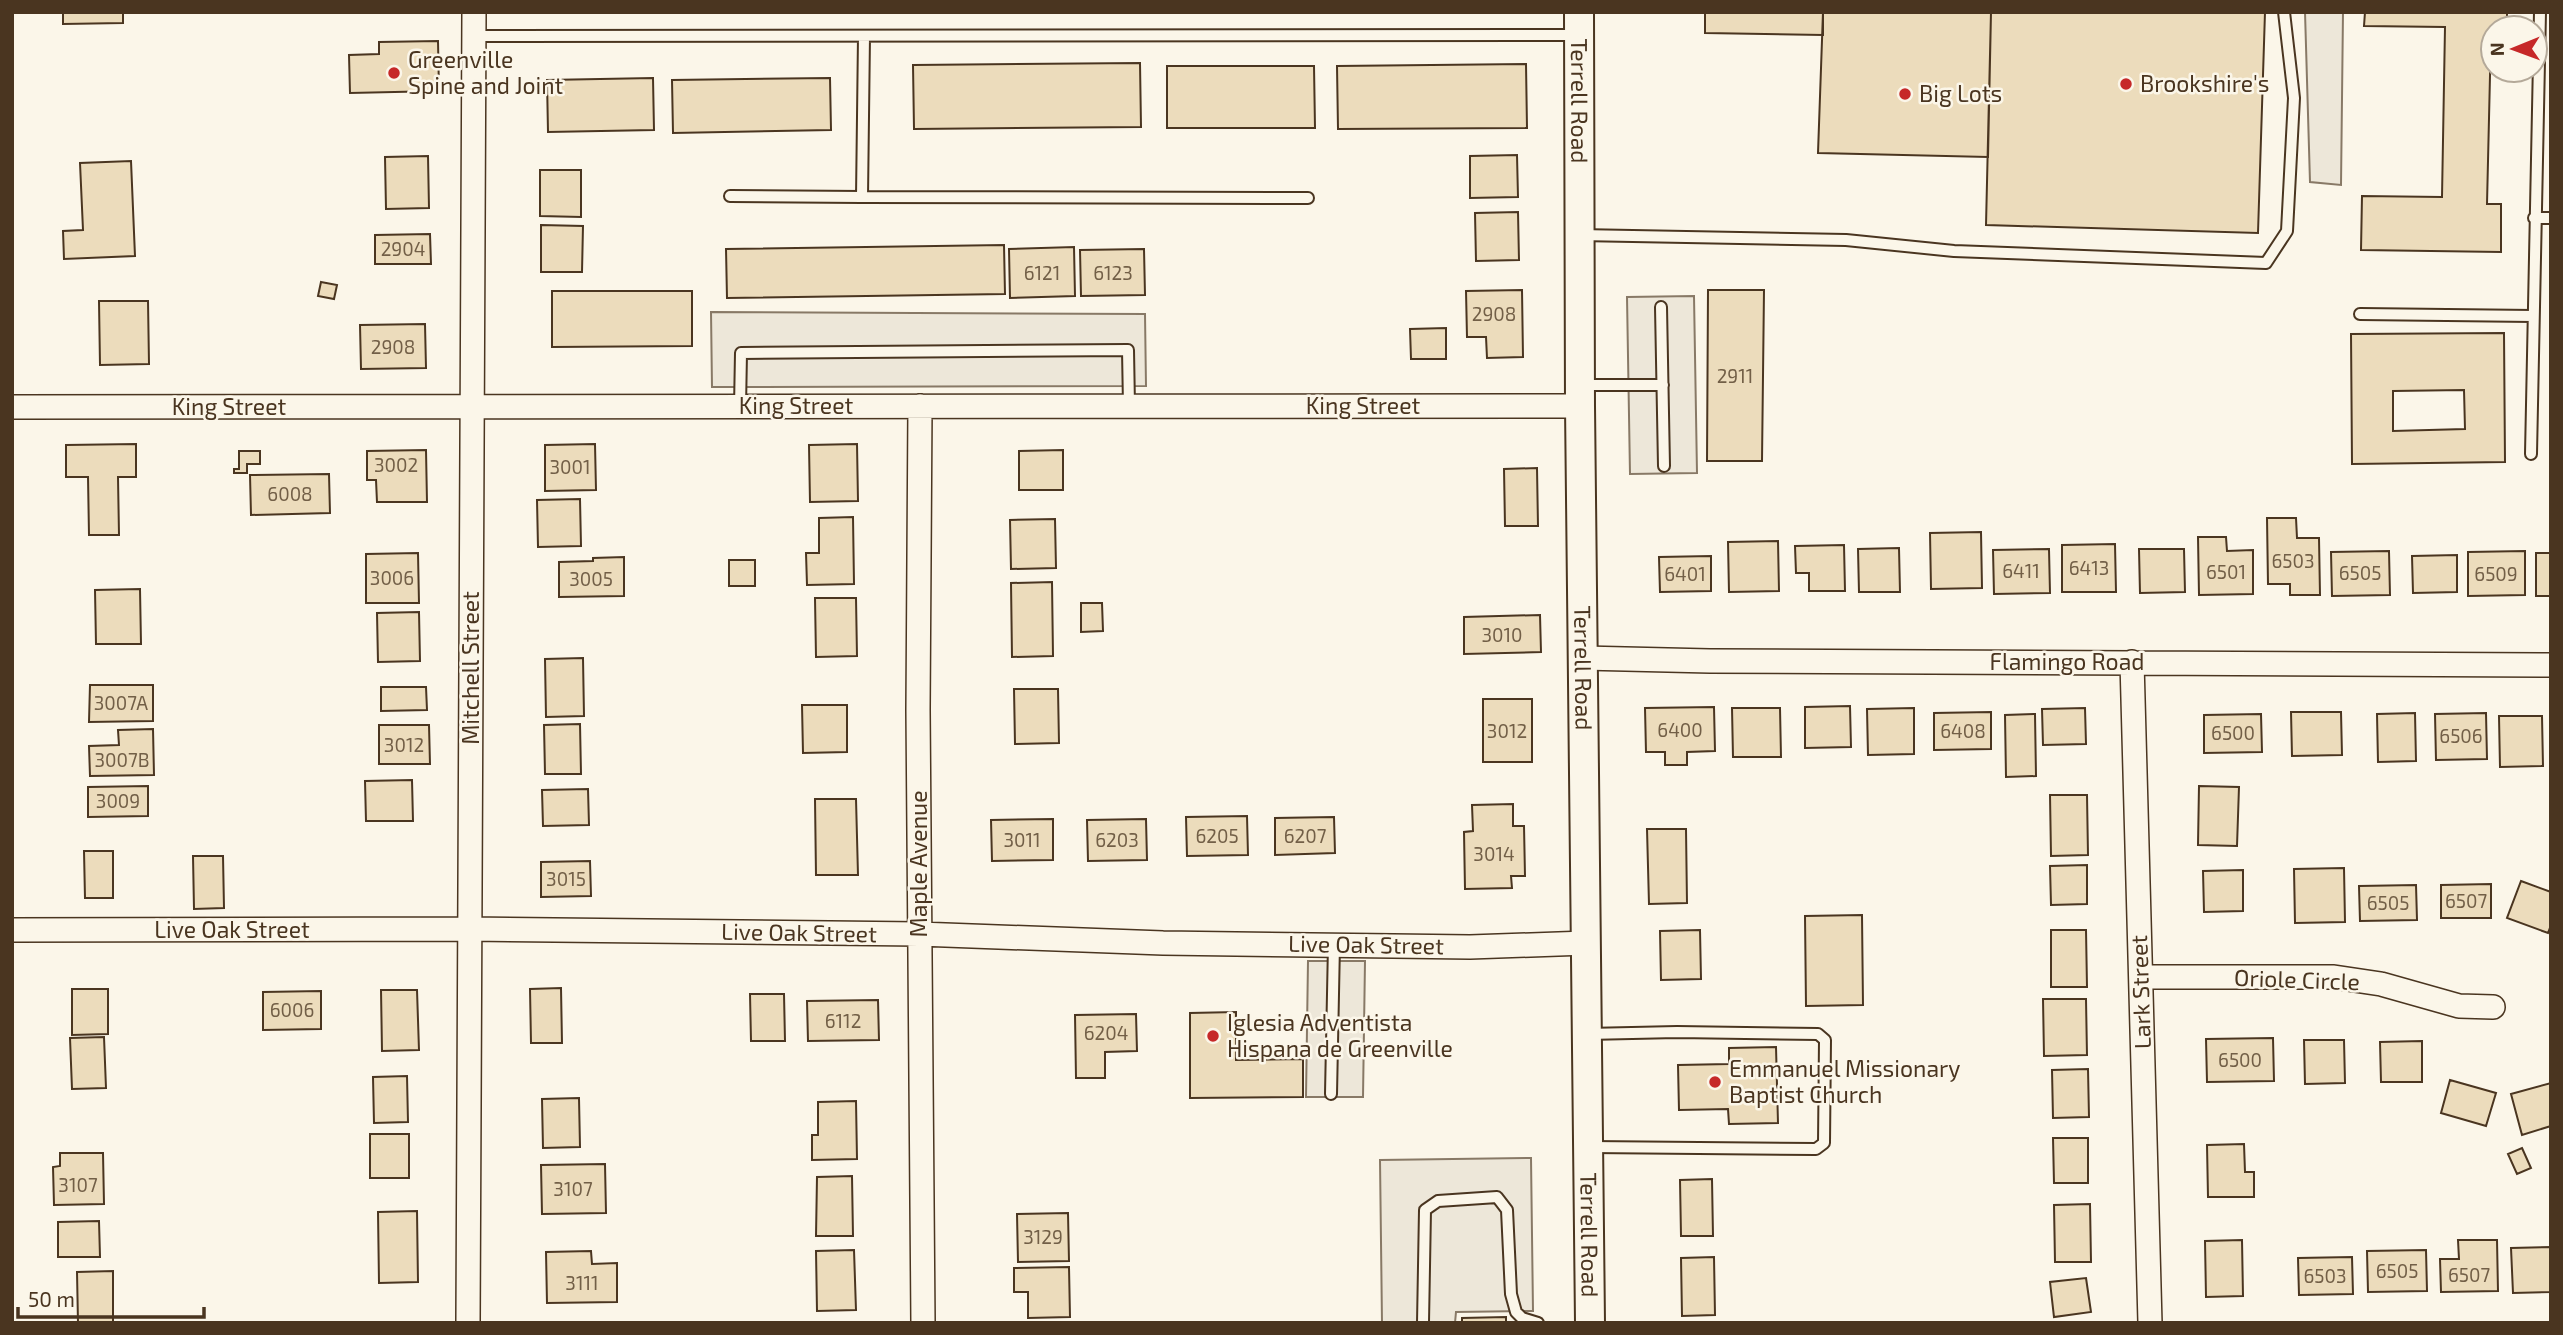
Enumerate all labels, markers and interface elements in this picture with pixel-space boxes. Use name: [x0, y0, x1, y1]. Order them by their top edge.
north arrow: [2479, 14, 2549, 84]
street label: Terrell Road: [1566, 38, 1594, 164]
text: N: [2485, 42, 2508, 56]
place label: Greenville Spine and Joint: [408, 45, 564, 99]
marker: Greenville Spine and Joint: [386, 65, 402, 81]
place label: Brookshire's: [2140, 69, 2269, 97]
marker: Brookshire's: [2118, 76, 2134, 92]
place label: Big Lots: [1919, 79, 2002, 107]
marker: Big Lots: [1897, 86, 1913, 102]
house number: 2904: [381, 237, 425, 260]
house number: 6121: [1024, 261, 1060, 284]
house number: 6123: [1093, 261, 1133, 284]
house number: 2908: [1472, 302, 1516, 325]
house number: 2908: [371, 335, 415, 358]
house number: 2911: [1717, 364, 1753, 387]
street label: King Street: [739, 391, 854, 419]
street label: King Street: [1306, 391, 1421, 419]
street label: King Street: [172, 392, 287, 420]
house number: 3002: [374, 453, 418, 476]
house number: 3001: [549, 455, 591, 478]
house number: 6008: [267, 482, 313, 505]
house number: 6503: [2271, 549, 2315, 572]
house number: 6413: [2069, 556, 2109, 579]
house number: 6411: [2002, 559, 2040, 582]
house number: 6501: [2206, 560, 2246, 583]
house number: 6505: [2339, 561, 2381, 584]
house number: 6401: [1664, 562, 1706, 585]
house number: 6509: [2474, 562, 2518, 585]
house number: 3006: [370, 566, 414, 589]
house number: 3005: [569, 567, 613, 590]
street label: Mitchell Street: [456, 591, 484, 745]
street label: Terrell Road: [1569, 605, 1599, 731]
house number: 3010: [1481, 623, 1523, 646]
street label: Flamingo Road: [1990, 647, 2144, 675]
house number: 3007A: [94, 691, 148, 714]
house number: 6400: [1657, 718, 1703, 741]
house number: 3012: [1487, 719, 1527, 742]
house number: 6408: [1940, 719, 1986, 742]
house number: 6500: [2211, 721, 2255, 744]
house number: 6506: [2439, 724, 2483, 747]
house number: 3012: [384, 733, 424, 756]
house number: 3007B: [95, 748, 150, 771]
house number: 3009: [96, 789, 140, 812]
street label: Maple Avenue: [904, 791, 932, 937]
house number: 6205: [1195, 824, 1239, 847]
house number: 6207: [1284, 824, 1327, 847]
house number: 3011: [1003, 828, 1041, 851]
house number: 6203: [1095, 828, 1139, 851]
house number: 3014: [1473, 842, 1515, 865]
house number: 3015: [546, 867, 586, 890]
house number: 6507: [2445, 889, 2487, 912]
house number: 6505: [2367, 891, 2409, 914]
street label: Live Oak Street: [154, 915, 310, 943]
street label: Live Oak Street: [721, 917, 877, 947]
street label: Live Oak Street: [1288, 929, 1444, 959]
street label: Lark Street: [2124, 934, 2156, 1050]
street label: Oriole Circle: [2234, 963, 2360, 995]
house number: 6006: [270, 998, 314, 1021]
place label: Iglesia Adventista Hispana de Greenville: [1227, 1008, 1453, 1062]
house number: 6112: [825, 1009, 861, 1032]
house number: 6204: [1084, 1021, 1128, 1044]
marker: Iglesia Adventista Hispana de Greenville: [1205, 1028, 1221, 1044]
house number: 6500: [2218, 1048, 2262, 1071]
place label: Emmanuel Missionary Baptist Church: [1729, 1054, 1960, 1108]
marker: Emmanuel Missionary Baptist Church: [1707, 1074, 1723, 1090]
street label: Terrell Road: [1575, 1172, 1605, 1298]
house number: 3107: [58, 1173, 98, 1196]
house number: 3107: [553, 1177, 593, 1200]
house number: 3129: [1023, 1225, 1063, 1248]
house number: 6505: [2376, 1259, 2418, 1282]
house number: 6507: [2448, 1263, 2490, 1286]
house number: 6503: [2303, 1264, 2347, 1287]
house number: 3111: [565, 1271, 599, 1294]
scale bar: [18, 1276, 203, 1320]
text: 50 m: [28, 1286, 75, 1311]

